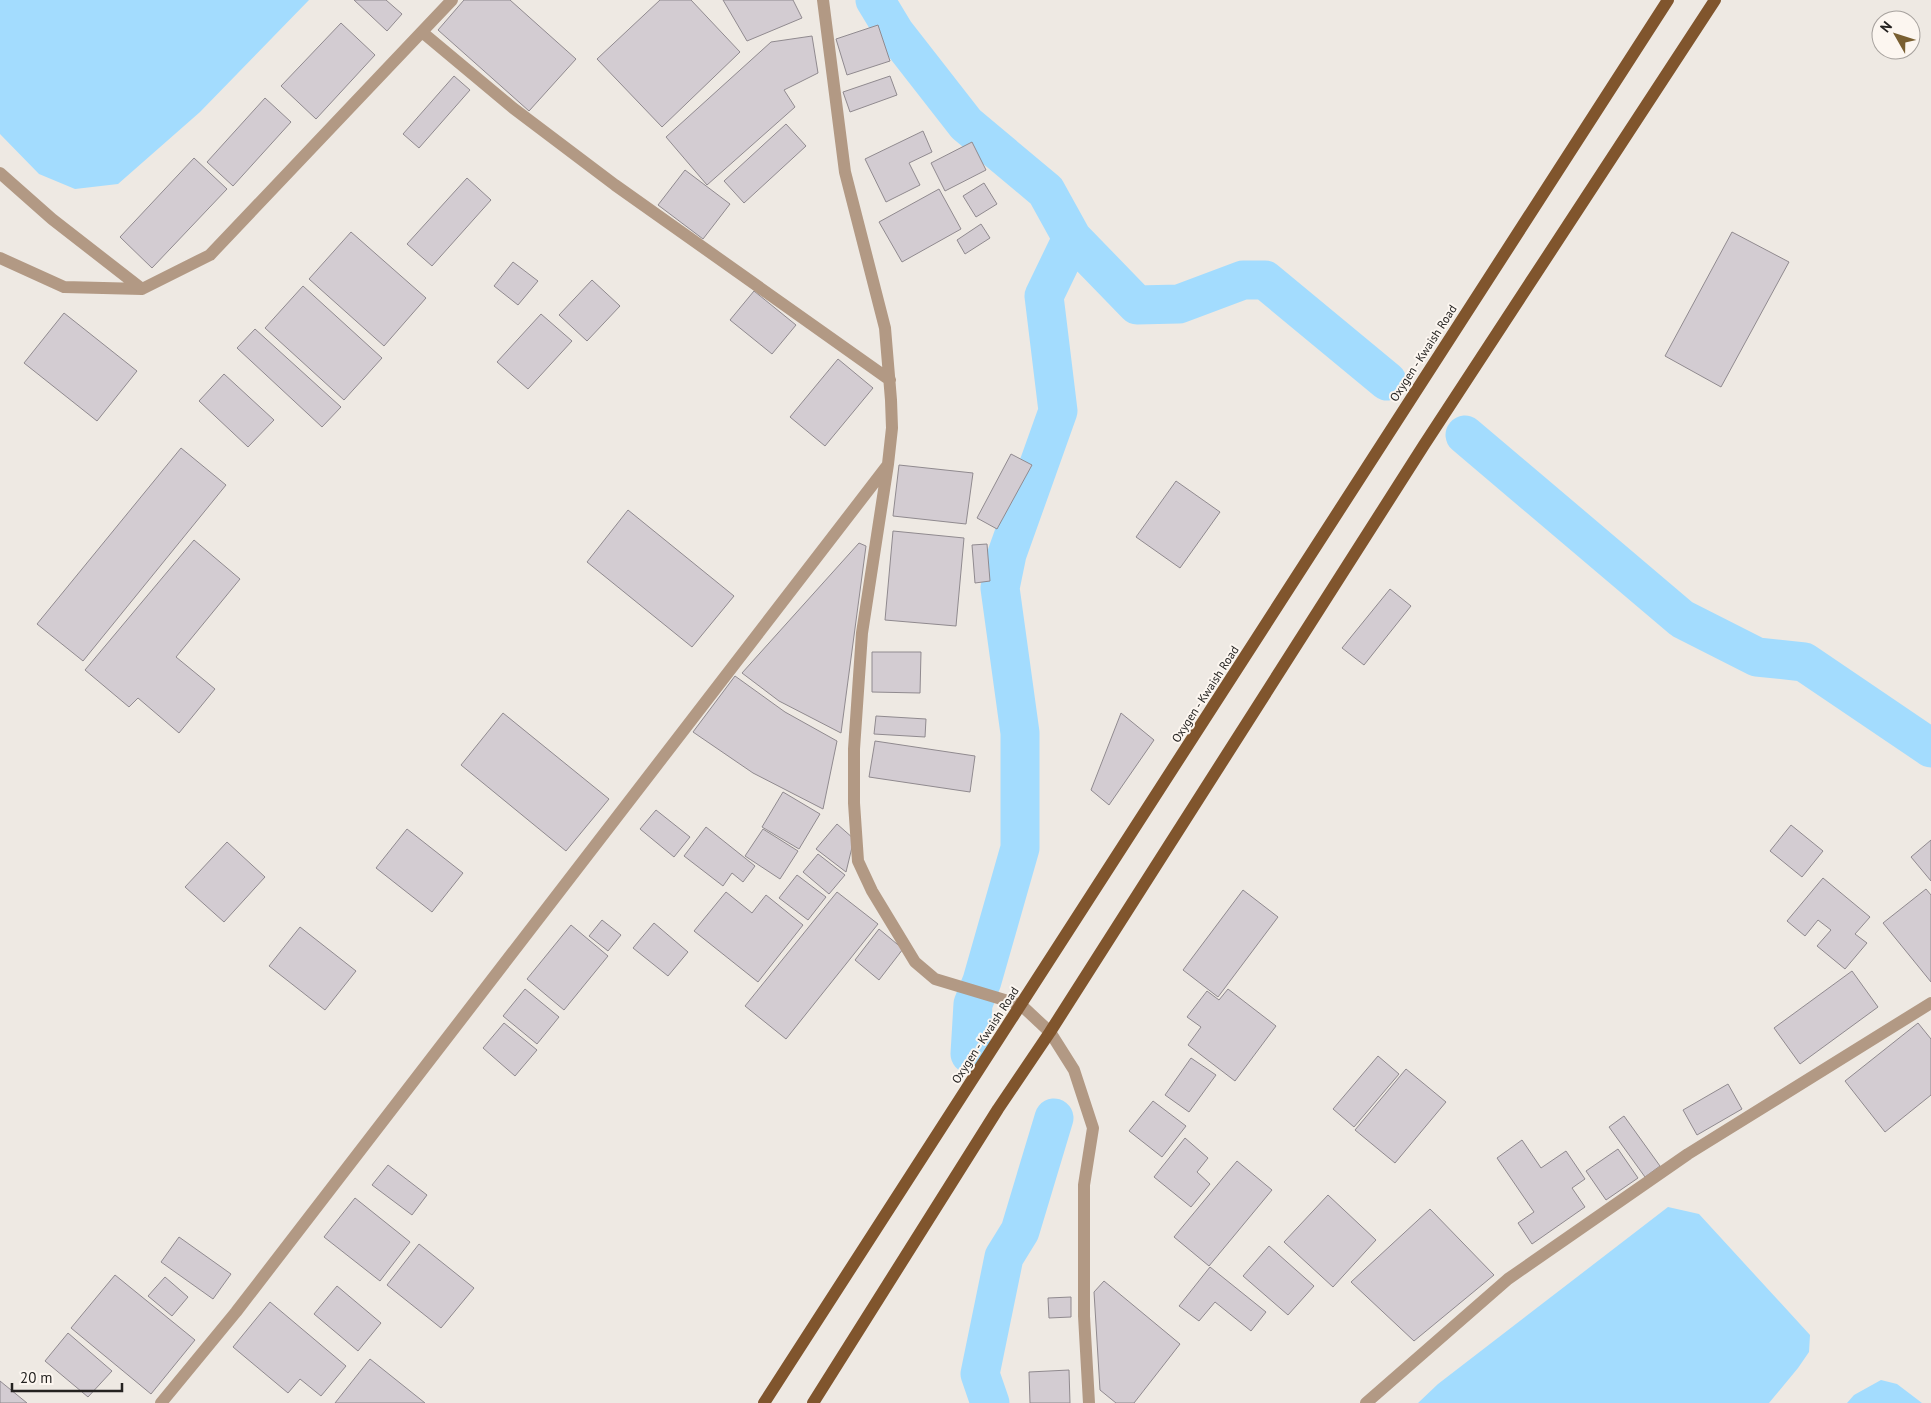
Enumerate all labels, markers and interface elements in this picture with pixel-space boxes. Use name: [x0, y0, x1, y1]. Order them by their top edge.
north arrow: [1871, 10, 1921, 60]
text: N: [1876, 18, 1896, 36]
street label: Oxygen - Kwaish Road: [1386, 302, 1460, 404]
street label: Oxygen - Kwaish Road: [1168, 643, 1242, 745]
street label: Oxygen - Kwaish Road: [948, 984, 1022, 1086]
scale bar: [12, 1360, 122, 1392]
text: 20 m: [20, 1368, 53, 1387]

